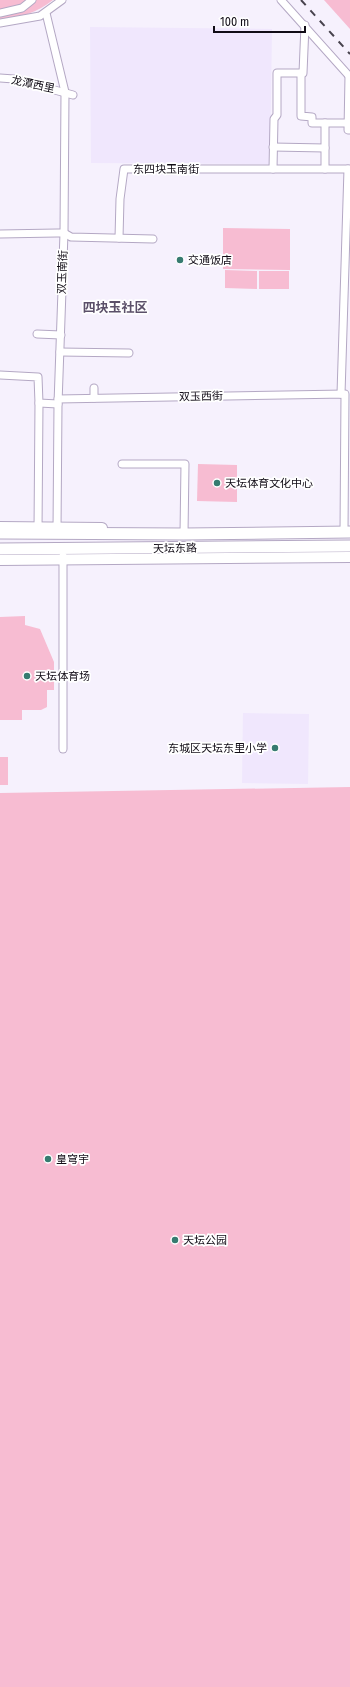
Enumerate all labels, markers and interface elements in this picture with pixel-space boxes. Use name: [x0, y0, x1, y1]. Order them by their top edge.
scale bar: [214, 8, 305, 34]
text: 100 m: [220, 15, 249, 29]
street label: 龙潭西里: [10, 74, 56, 95]
street label: 东四块玉南街: [133, 163, 199, 176]
street label: 双玉南街: [55, 250, 70, 294]
place label: 交通饭店: [188, 254, 232, 267]
marker: 交通饭店: [175, 255, 185, 265]
district label: 四块玉社区: [82, 300, 148, 315]
street label: 双玉西街: [179, 390, 223, 403]
place label: 天坛体育文化中心: [225, 477, 313, 490]
marker: 天坛体育文化中心: [212, 478, 222, 488]
street label: 天坛东路: [153, 542, 197, 555]
place label: 天坛体育场: [35, 670, 90, 683]
marker: 天坛体育场: [22, 671, 32, 681]
place label: 东城区天坛东里小学: [168, 742, 267, 755]
marker: 东城区天坛东里小学: [270, 743, 280, 753]
place label: 皇穹宇: [56, 1153, 89, 1166]
marker: 皇穹宇: [43, 1154, 53, 1164]
place label: 天坛公园: [183, 1234, 227, 1247]
marker: 天坛公园: [170, 1235, 180, 1245]

